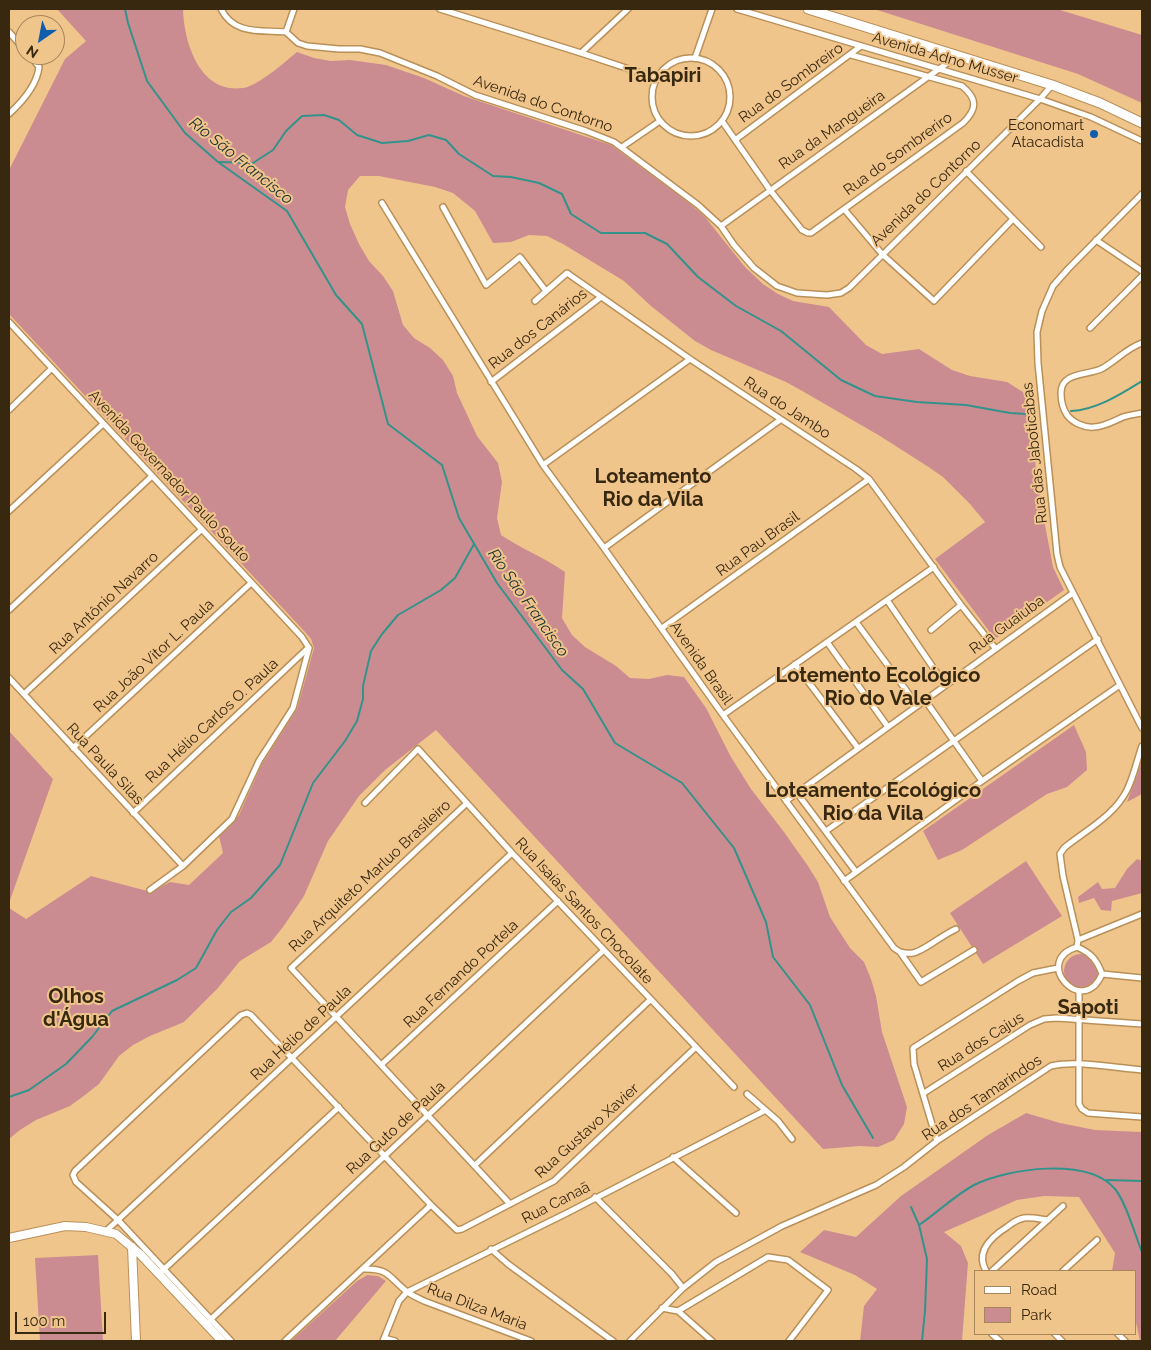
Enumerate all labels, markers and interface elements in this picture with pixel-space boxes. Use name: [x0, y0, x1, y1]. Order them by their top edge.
north arrow: [15, 15, 65, 65]
street label: Avenida Adno Musser: [870, 29, 1020, 87]
street label: Rua do Sombreiro: [735, 39, 847, 127]
text: N: [24, 42, 41, 61]
district label: Tabapiri: [625, 64, 701, 88]
street label: Avenida do Contorno: [471, 72, 615, 136]
street label: Rua da Mangueira: [775, 87, 889, 173]
street label: Rua do Sombreriro: [840, 108, 956, 200]
water label: Rio São Francisco: [185, 113, 297, 209]
place label: Economart Atacadista: [1008, 116, 1084, 151]
marker: Economart Atacadista: [1088, 128, 1100, 140]
street label: Avenida do Contorno: [867, 136, 985, 250]
street label: Rua dos Canários: [485, 285, 591, 373]
street label: Rua do Jambo: [740, 373, 834, 443]
street label: Rua das Jaboticabas: [1019, 382, 1051, 524]
street label: Avenida Governador Paulo Souto: [84, 386, 254, 566]
district label: Loteamento Rio da Vila: [595, 465, 711, 512]
street label: Rua Pau Brasil: [713, 508, 803, 580]
water label: Rio São Francisco: [483, 545, 573, 661]
street label: Rua Antônio Navarro: [46, 548, 162, 658]
street label: Rua Guaiuba: [966, 592, 1048, 658]
street label: Rua João Vitor L. Paula: [90, 596, 218, 716]
street label: Avenida Brasil: [666, 618, 736, 708]
street label: Rua Hélio Carlos O. Paula: [142, 655, 282, 787]
district label: Lotemento Ecológico Rio do Vale: [776, 664, 980, 711]
street label: Rua Paula Silas: [63, 720, 147, 808]
district label: Loteamento Ecológico Rio da Vila: [765, 779, 981, 826]
street label: Rua Arquiteto Marluo Brasileiro: [285, 796, 455, 956]
street label: Rua Isaías Santos Chocolate: [511, 834, 657, 988]
street label: Rua Fernando Portela: [400, 916, 522, 1032]
street label: Rua Hélio de Paula: [247, 982, 355, 1084]
district label: Olhos d'Água: [43, 985, 109, 1032]
district label: Sapoti: [1057, 996, 1119, 1020]
street label: Rua dos Cajus: [935, 1008, 1027, 1076]
street label: Rua dos Tamarindos: [919, 1051, 1045, 1145]
street label: Rua Guto de Paula: [343, 1078, 449, 1178]
street label: Rua Gustavo Xavier: [531, 1080, 643, 1182]
street label: Rua Canaã: [519, 1178, 593, 1228]
legend: [974, 1270, 1136, 1335]
street label: Rua Dilza Maria: [424, 1280, 530, 1334]
text: Road: [1021, 1281, 1057, 1299]
scale bar: [18, 1302, 109, 1334]
text: Park: [1021, 1306, 1052, 1324]
text: 100 m: [23, 1312, 65, 1330]

